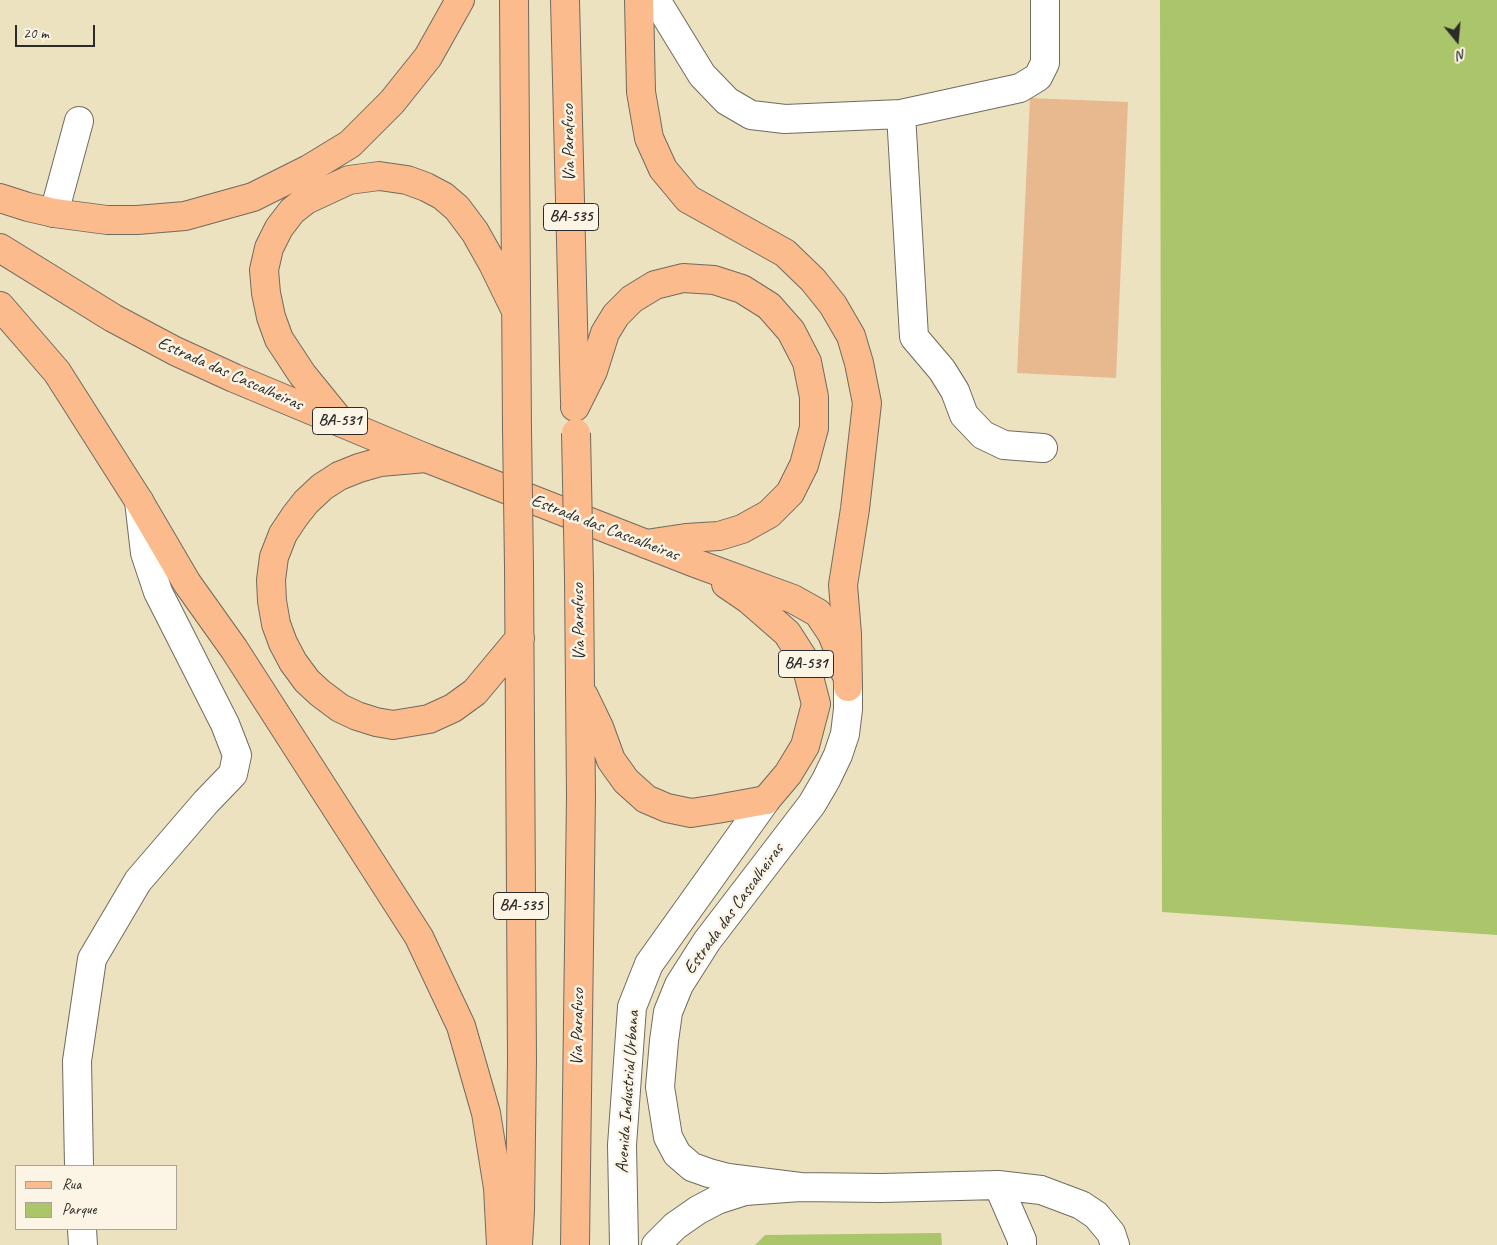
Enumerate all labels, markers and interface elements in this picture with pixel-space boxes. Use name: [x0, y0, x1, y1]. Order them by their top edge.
scale bar: [18, 15, 98, 47]
north arrow: [1432, 15, 1482, 65]
text: 20 m: [23, 24, 49, 43]
text: N: [1455, 45, 1468, 64]
street label: Via Parafuso: [558, 104, 580, 182]
road number: BA-535: [544, 203, 598, 230]
street label: Estrada das Cascalheiras: [154, 332, 306, 416]
road number: BA-531: [312, 408, 368, 434]
street label: Estrada das Cascalheiras: [528, 490, 682, 566]
street label: Via Parafuso: [568, 583, 590, 661]
road number: BA-531: [778, 651, 834, 678]
street label: Estrada das Cascalheiras: [679, 839, 789, 979]
road number: BA-535: [494, 892, 548, 919]
street label: Via Parafuso: [567, 988, 589, 1066]
street label: Avenida Industrial Urbana: [612, 1010, 644, 1174]
legend: [15, 1165, 178, 1230]
text: Rua: [62, 1175, 81, 1194]
text: Parque: [62, 1200, 96, 1219]

